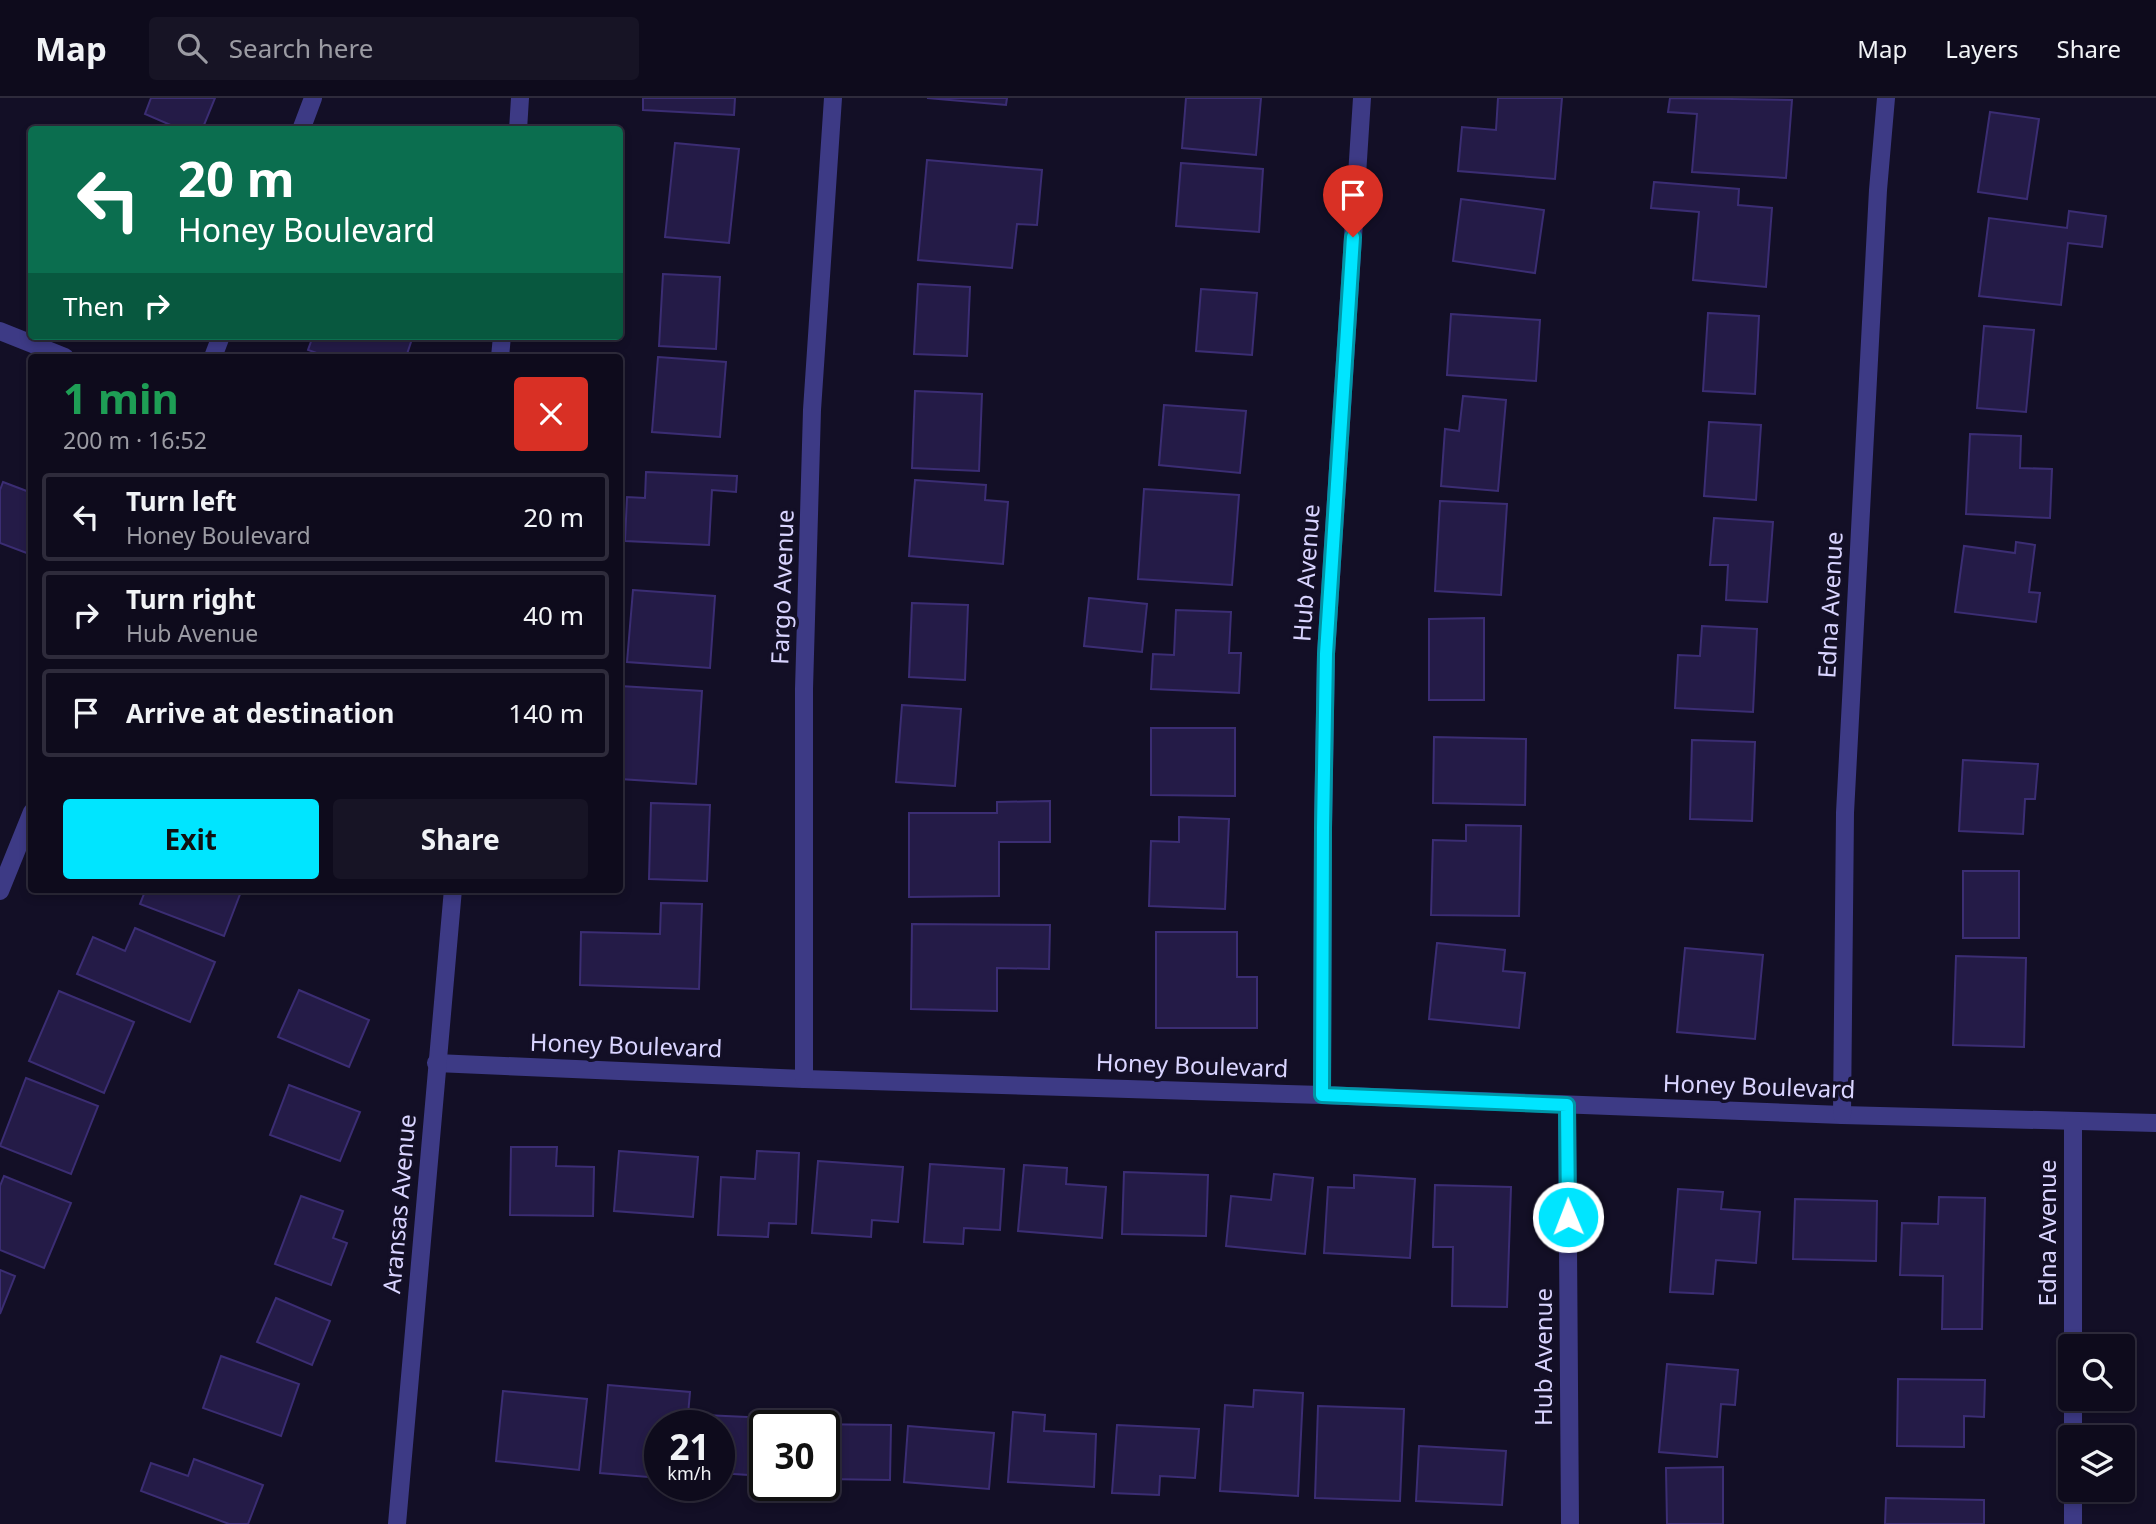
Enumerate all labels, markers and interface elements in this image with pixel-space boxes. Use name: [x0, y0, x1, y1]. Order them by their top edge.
search box: [149, 17, 639, 80]
text: Map: [35, 26, 107, 71]
icon: search: [173, 29, 211, 67]
text: Search here: [229, 30, 373, 66]
text: Map: [1857, 32, 1907, 65]
text: Layers: [1945, 32, 2019, 65]
text: Share: [2057, 32, 2121, 65]
text: 20 m: [178, 145, 295, 211]
icon: left: [63, 154, 154, 245]
pin: [1323, 165, 1383, 237]
icon: arrive: [1334, 176, 1372, 214]
text: Honey Boulevard: [178, 208, 435, 251]
icon: right: [138, 287, 176, 325]
text: Then: [63, 288, 124, 324]
text: 1 min: [63, 369, 179, 426]
button: close: [514, 377, 588, 451]
text: 200 m · 16:52: [63, 424, 207, 456]
text: Turn left: [126, 483, 237, 519]
icon: left: [67, 498, 105, 536]
text: 20 m: [523, 499, 584, 535]
street label: Hub Avenue: [1284, 503, 1327, 643]
street label: Fargo Avenue: [762, 509, 801, 665]
text: Honey Boulevard: [126, 519, 311, 551]
street label: Edna Avenue: [1809, 531, 1850, 679]
text: Turn right: [126, 581, 256, 617]
icon: right: [67, 596, 105, 634]
text: 40 m: [523, 597, 584, 633]
text: Hub Avenue: [126, 617, 258, 649]
icon: arrive: [67, 694, 105, 732]
text: Arrive at destination: [126, 695, 395, 731]
text: 140 m: [508, 695, 584, 731]
button: Exit: [63, 799, 319, 879]
button: Share: [333, 799, 588, 879]
street label: Honey Boulevard: [529, 1025, 723, 1064]
street label: Honey Boulevard: [1095, 1045, 1289, 1084]
street label: Honey Boulevard: [1662, 1066, 1856, 1105]
street label: Aransas Avenue: [374, 1113, 423, 1295]
street label: Edna Avenue: [2030, 1160, 2063, 1306]
position arrow: [1531, 1180, 1605, 1254]
street label: Hub Avenue: [1526, 1288, 1559, 1426]
map controls: [2058, 1334, 2135, 1502]
button: search: [2058, 1334, 2135, 1411]
speed limit sign: 30: [749, 1410, 840, 1501]
text: 21: [669, 1423, 710, 1470]
button: layers: [2058, 1425, 2135, 1502]
text: km/h: [667, 1461, 712, 1485]

